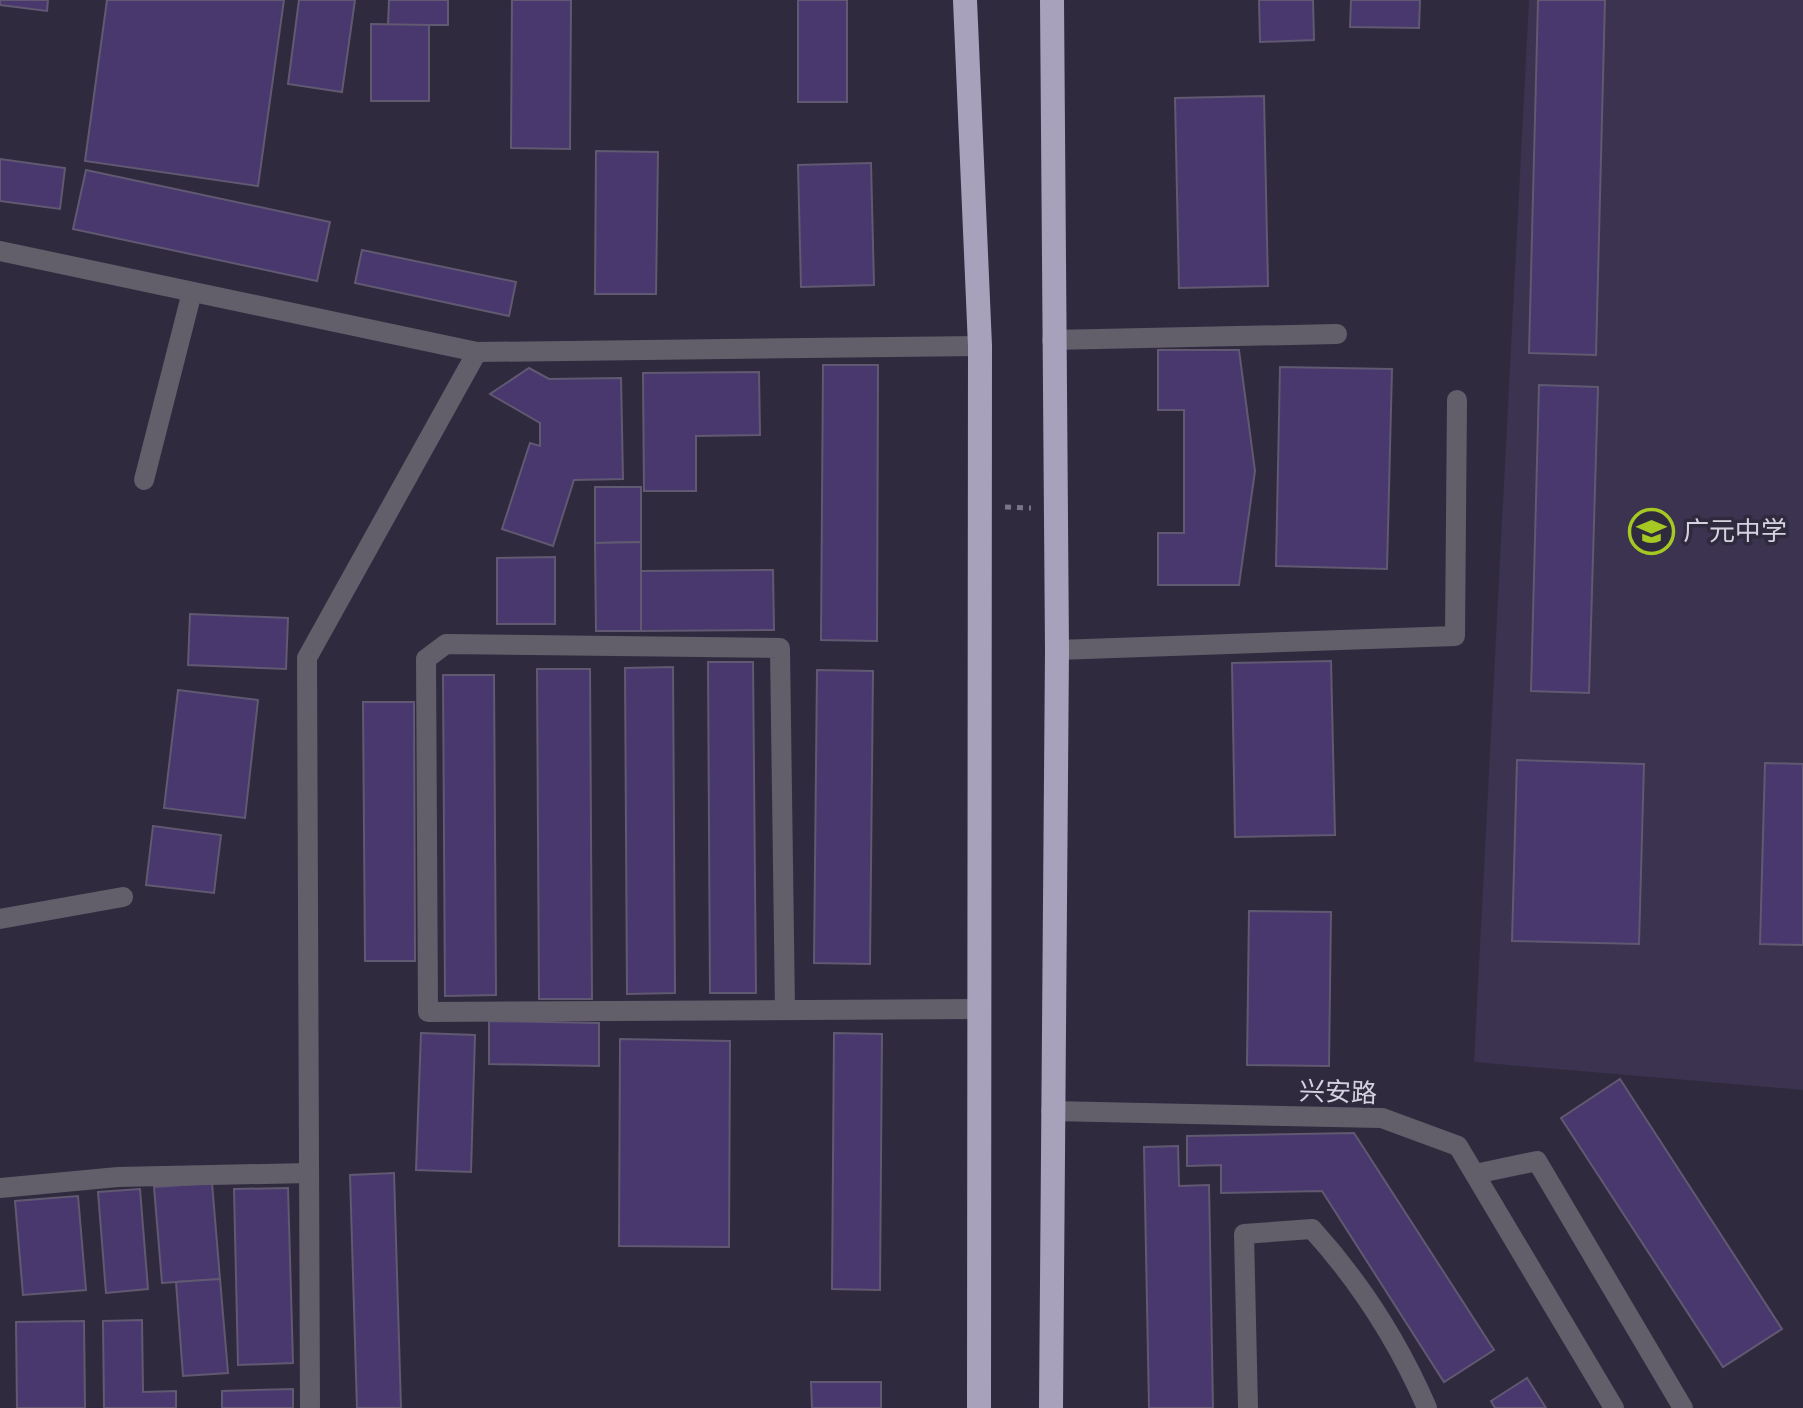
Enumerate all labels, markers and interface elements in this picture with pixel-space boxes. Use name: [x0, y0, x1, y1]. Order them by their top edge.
school or university icon: 广元中学: [1628, 507, 1676, 555]
place label: 广元中学: [1683, 514, 1787, 547]
street label: 兴安路: [1298, 1074, 1378, 1109]

